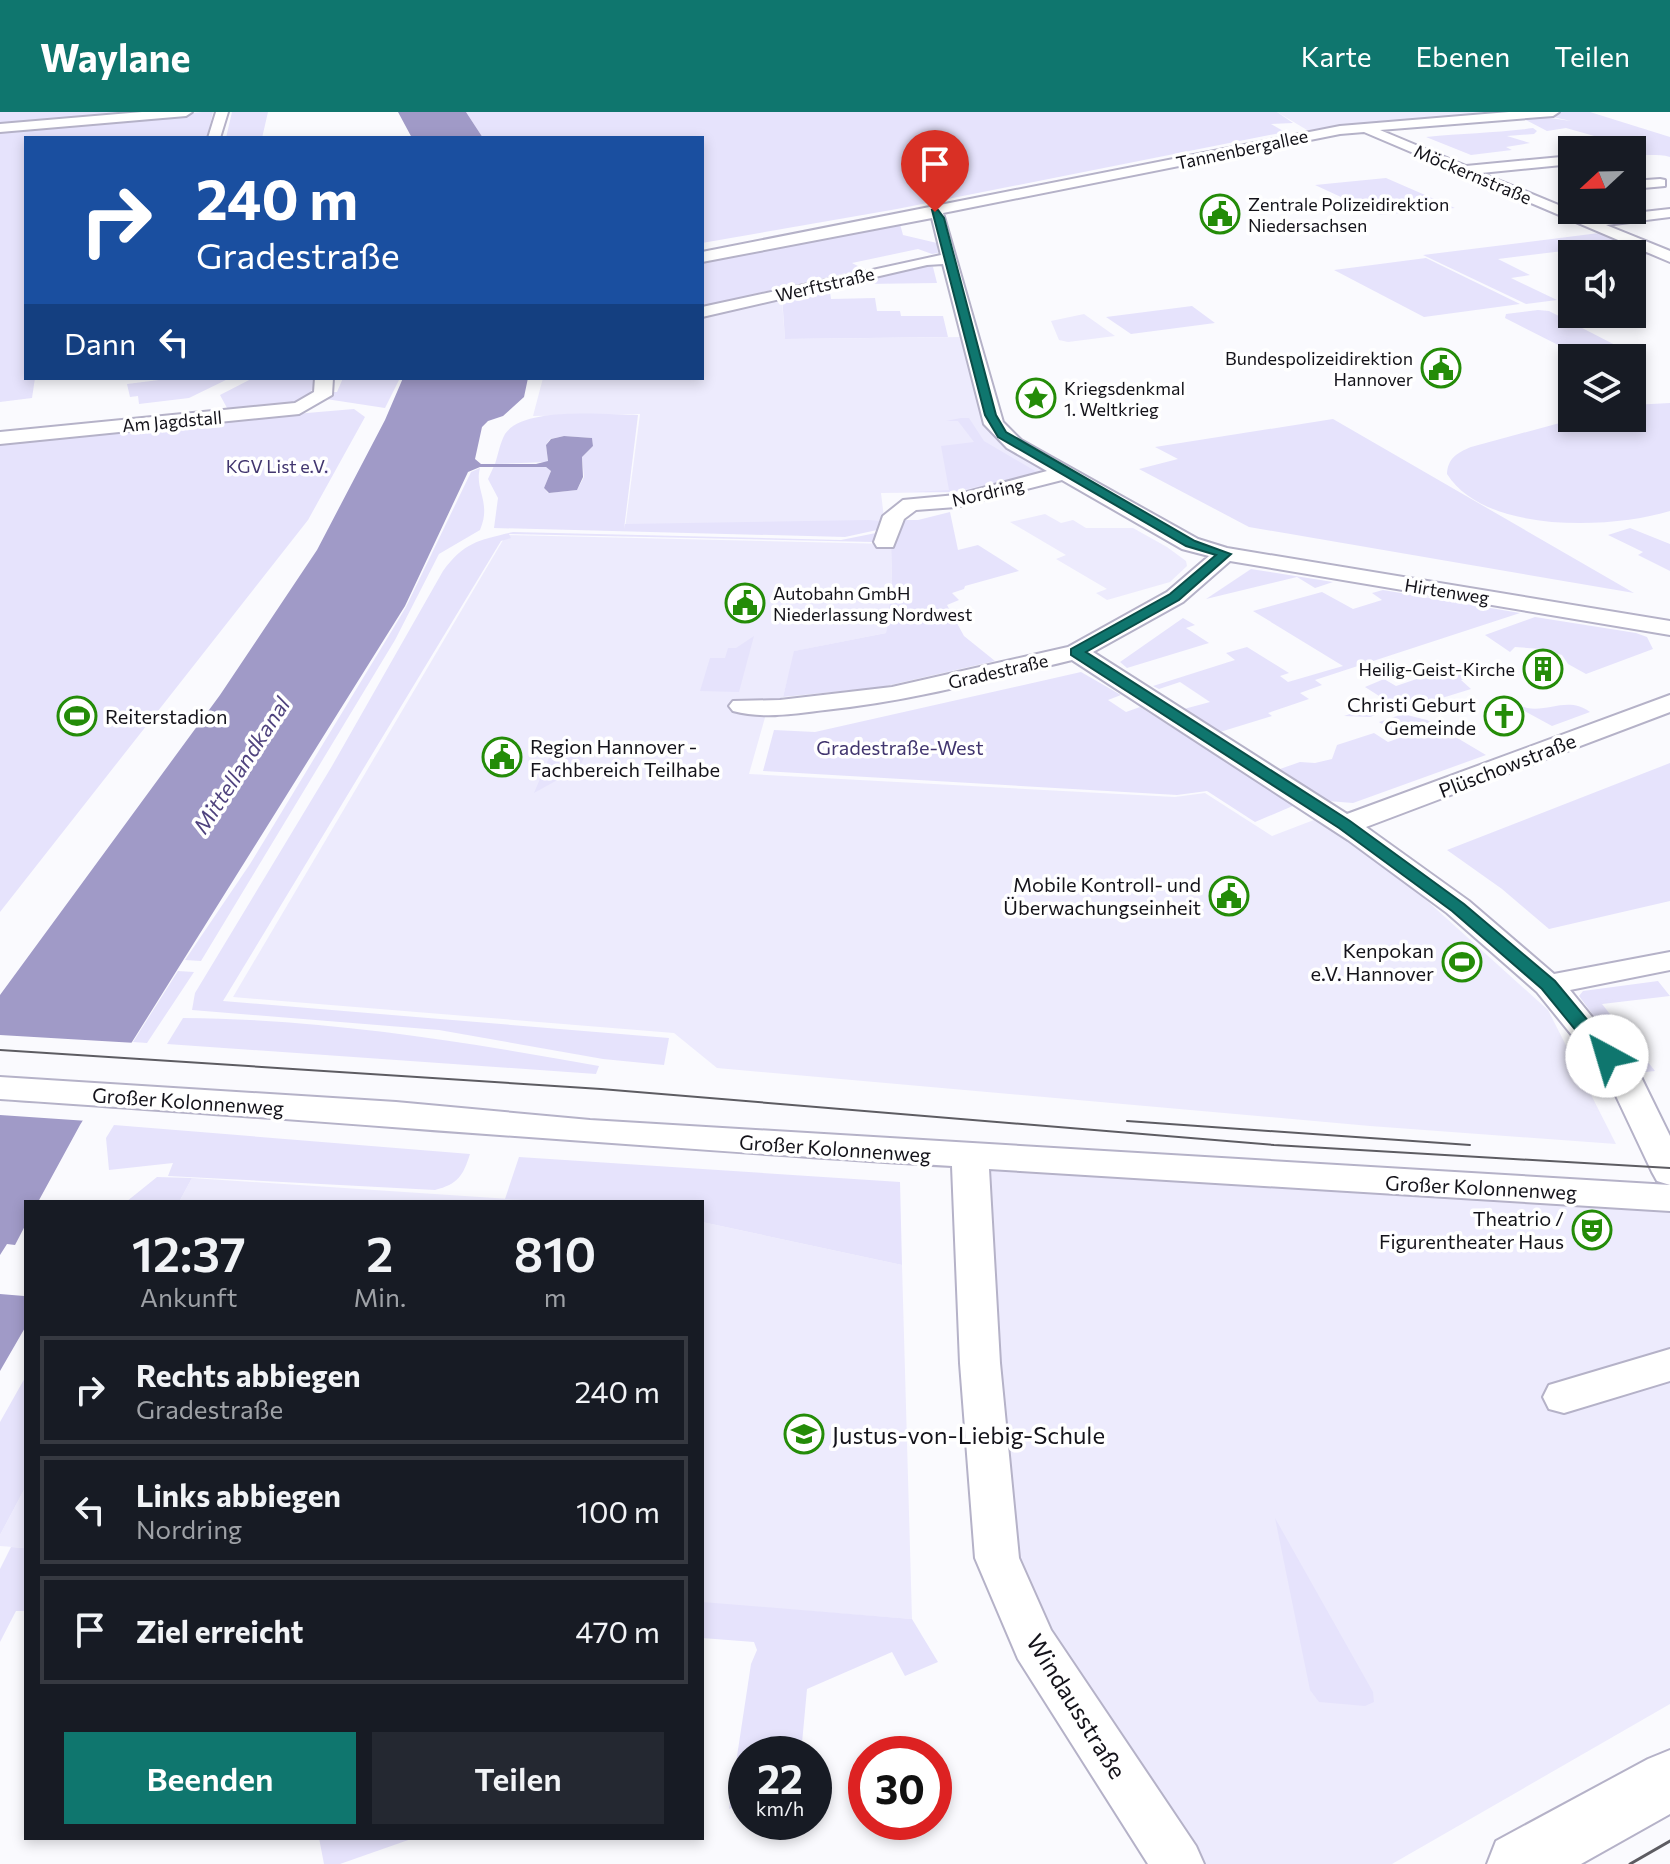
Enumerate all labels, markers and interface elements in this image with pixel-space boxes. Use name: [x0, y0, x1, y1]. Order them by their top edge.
text: Waylane: [40, 33, 190, 80]
text: Karte: [1301, 39, 1372, 73]
text: Ebenen: [1416, 39, 1510, 73]
text: Teilen: [1554, 39, 1630, 73]
street label: Tannenbergallee: [1174, 124, 1310, 174]
pin: [901, 130, 969, 212]
north arrow: [1558, 136, 1646, 224]
map controls: [1558, 136, 1646, 432]
street label: Möckernstraße: [1411, 139, 1535, 209]
icon: arrive: [913, 142, 957, 186]
text: 240 m: [196, 163, 358, 232]
icon: right: [64, 168, 168, 272]
public building icon: Zentrale Polizeidirektion Niedersachsen: [1199, 193, 1241, 235]
place label: Zentrale Polizeidirektion Niedersachsen: [1248, 193, 1449, 236]
text: Gradestraße: [196, 232, 400, 276]
button: sound: [1558, 240, 1646, 328]
street label: Werftstraße: [773, 262, 877, 306]
icon: left: [152, 320, 196, 364]
text: Dann: [64, 324, 136, 361]
button: layers: [1558, 344, 1646, 432]
place label: Bundespolizeidirektion Hannover: [1225, 347, 1413, 390]
public building icon: Bundespolizeidirektion Hannover: [1420, 347, 1462, 389]
place icon: Kriegsdenkmal 1. Weltkrieg: [1015, 377, 1057, 419]
place label: Kriegsdenkmal 1. Weltkrieg: [1064, 377, 1185, 420]
street label: Am Jagdstall: [121, 406, 223, 436]
park label: KGV List e.V.: [226, 455, 328, 477]
street label: Nordring: [950, 473, 1027, 511]
street label: Hirtenweg: [1403, 573, 1491, 609]
public building icon: Autobahn GmbH Niederlassung Nordwest: [724, 582, 766, 624]
place label: Autobahn GmbH Niederlassung Nordwest: [773, 582, 972, 625]
building icon: Heilig-Geist-Kirche: [1522, 648, 1564, 690]
street label: Gradestraße: [946, 649, 1050, 693]
place label: Heilig-Geist-Kirche: [1358, 658, 1515, 680]
water label: Mittellandkanal: [187, 691, 295, 838]
place label: Christi Geburt Gemeinde: [1347, 692, 1476, 739]
sports icon: Reiterstadion: [56, 695, 98, 737]
church icon: Christi Geburt Gemeinde: [1483, 695, 1525, 737]
place label: Reiterstadion: [105, 704, 228, 728]
street label: Plüschowstraße: [1435, 728, 1579, 802]
place label: Region Hannover - Fachbereich Teilhabe: [530, 734, 720, 781]
park label: Gradestraße-West: [816, 735, 984, 759]
public building icon: Region Hannover - Fachbereich Teilhabe: [481, 736, 523, 778]
place label: Mobile Kontroll- und Überwachungseinheit: [1003, 872, 1201, 919]
public building icon: Mobile Kontroll- und Überwachungseinheit: [1208, 875, 1250, 917]
place label: Kenpokan e.V. Hannover: [1311, 938, 1434, 985]
sports icon: Kenpokan e.V. Hannover: [1441, 941, 1483, 983]
position arrow: [1565, 1014, 1649, 1098]
street label: Großer Kolonnenweg: [91, 1082, 285, 1120]
street label: Großer Kolonnenweg: [738, 1129, 932, 1167]
street label: Großer Kolonnenweg: [1384, 1170, 1578, 1204]
place label: Theatrio / Figurentheater Haus: [1379, 1206, 1564, 1253]
theatre icon: Theatrio / Figurentheater Haus: [1571, 1209, 1613, 1251]
text: 12:37: [132, 1223, 246, 1282]
text: 2: [366, 1223, 393, 1282]
text: 810: [514, 1223, 596, 1282]
text: Ankunft: [140, 1281, 237, 1312]
text: Min.: [353, 1281, 406, 1312]
text: m: [544, 1281, 566, 1312]
text: Rechts abbiegen: [136, 1356, 361, 1393]
icon: right: [68, 1368, 112, 1412]
text: 240 m: [574, 1372, 660, 1409]
text: Gradestraße: [136, 1393, 283, 1424]
school or university icon: Justus-von-Liebig-Schule: [783, 1413, 825, 1455]
place label: Justus-von-Liebig-Schule: [832, 1420, 1105, 1449]
text: Links abbiegen: [136, 1476, 341, 1513]
icon: left: [68, 1488, 112, 1532]
text: 100 m: [576, 1492, 660, 1529]
text: Nordring: [136, 1513, 242, 1544]
icon: arrive: [68, 1608, 112, 1652]
text: Ziel erreicht: [136, 1612, 304, 1649]
text: 470 m: [575, 1612, 660, 1649]
street label: Windausstraße: [1021, 1628, 1133, 1784]
button: Beenden: [64, 1732, 356, 1824]
button: Teilen: [372, 1732, 664, 1824]
speed limit sign: 30: [848, 1736, 952, 1840]
text: 22: [757, 1753, 803, 1802]
text: km/h: [756, 1796, 804, 1820]

